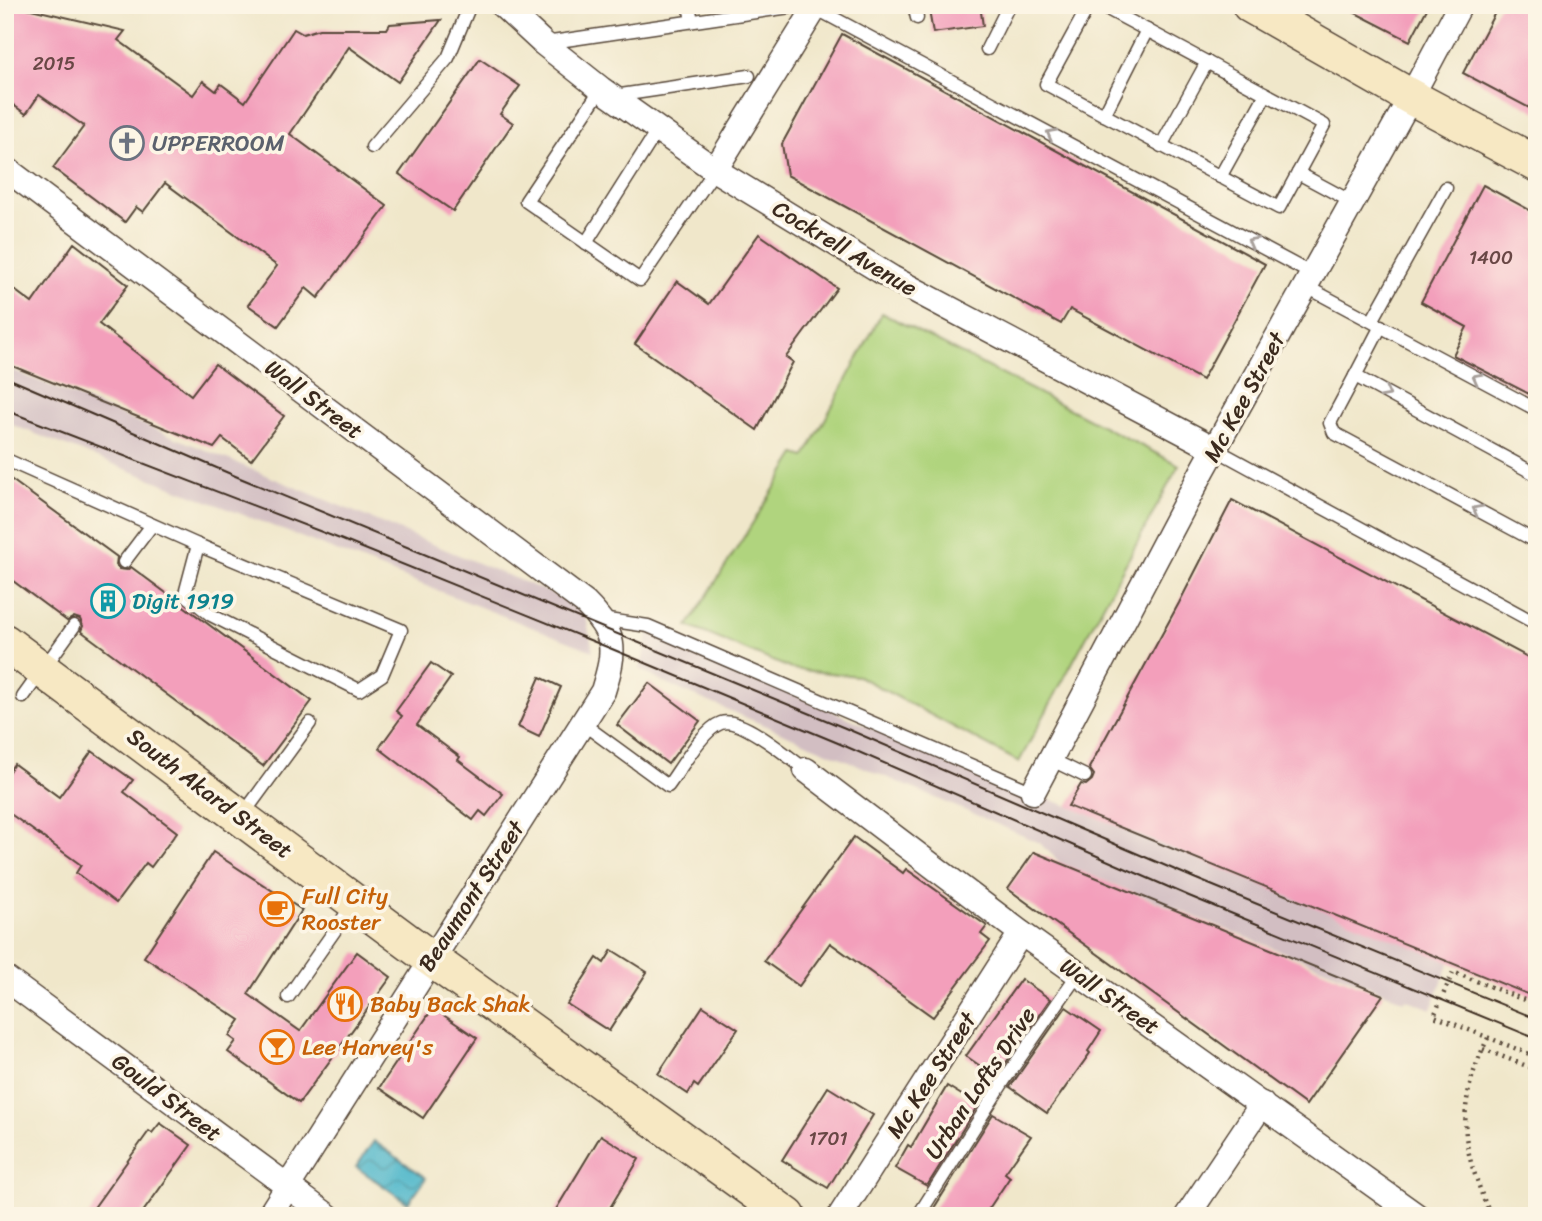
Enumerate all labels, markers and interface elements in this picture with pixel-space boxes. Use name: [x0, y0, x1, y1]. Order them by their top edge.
house number: 2015: [33, 47, 76, 80]
place label: UPPERROOM: [152, 123, 285, 164]
church icon: UPPERROOM: [108, 124, 146, 162]
one-way arrow: [1046, 129, 1059, 143]
street label: Cockrell Avenue: [764, 189, 926, 308]
one-way arrow: [1247, 236, 1259, 250]
house number: 1400: [1469, 241, 1513, 274]
street label: Mc Kee Street: [1192, 323, 1298, 470]
street label: Wall Street: [255, 348, 372, 450]
one-way arrow: [1472, 372, 1484, 386]
one-way arrow: [1379, 385, 1392, 399]
one-way arrow: [1471, 504, 1484, 518]
place label: Digit 1919: [132, 581, 234, 622]
building icon: Digit 1919: [89, 582, 127, 620]
street label: South Akard Street: [118, 717, 302, 870]
street label: Beaumont Street: [407, 811, 537, 980]
place label: Full City Rooster: [302, 876, 388, 943]
cafe icon: Full City Rooster: [258, 890, 296, 928]
street label: Wall Street: [1051, 947, 1169, 1046]
place label: Baby Back Shak: [370, 984, 531, 1025]
restaurant icon: Baby Back Shak: [326, 985, 364, 1023]
street label: Urban Lofts Drive: [914, 998, 1047, 1168]
street label: Mc Kee Street: [875, 1002, 989, 1147]
place label: Lee Harvey's: [302, 1027, 433, 1068]
bar icon: Lee Harvey's: [258, 1028, 296, 1066]
street label: Gould Street: [103, 1042, 231, 1153]
house number: 1701: [808, 1122, 848, 1155]

